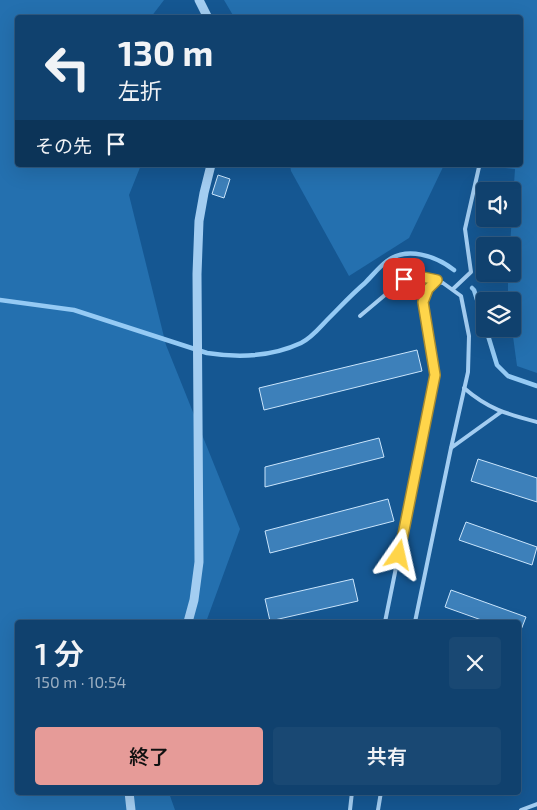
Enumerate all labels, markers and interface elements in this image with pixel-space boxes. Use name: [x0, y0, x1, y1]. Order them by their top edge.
text: 130 m: [118, 31, 213, 73]
icon: left: [35, 35, 100, 100]
text: 左折: [118, 77, 162, 103]
icon: arrive: [102, 130, 130, 158]
text: その先: [35, 134, 92, 157]
map controls: [476, 182, 521, 337]
button: sound: [476, 182, 521, 227]
button: search: [476, 237, 521, 282]
pin: [383, 258, 425, 300]
icon: arrive: [390, 265, 418, 293]
button: layers: [476, 292, 521, 337]
position arrow: [372, 528, 424, 580]
text: 1 分: [35, 635, 84, 671]
button: close: [449, 637, 501, 689]
text: 150 m · 10:54: [35, 672, 126, 691]
button: 終了: [35, 727, 263, 785]
button: 共有: [273, 727, 501, 785]

